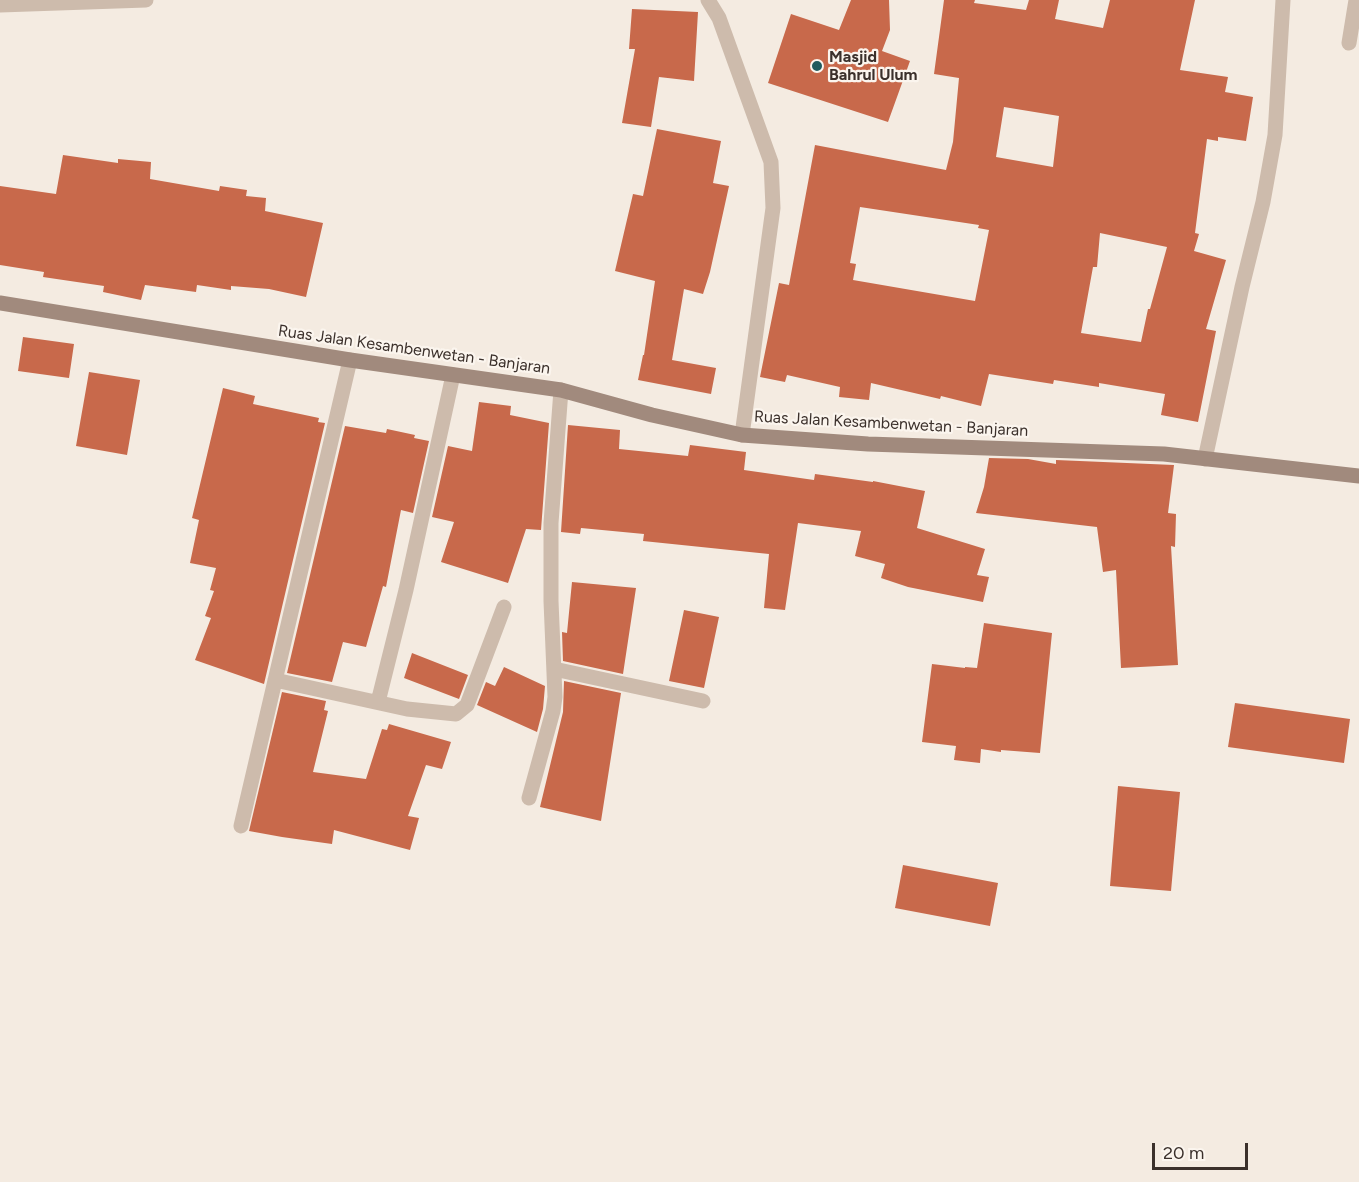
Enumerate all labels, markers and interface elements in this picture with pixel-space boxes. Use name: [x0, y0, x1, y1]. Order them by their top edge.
place label: Masjid Bahrul Ulum: [829, 47, 918, 85]
marker: Masjid Bahrul Ulum: [810, 59, 824, 73]
street label: Ruas Jalan Kesambenwetan - Banjaran: [277, 321, 551, 379]
street label: Ruas Jalan Kesambenwetan - Banjaran: [753, 407, 1029, 441]
scale bar: [1155, 1131, 1251, 1169]
text: 20 m: [1163, 1142, 1204, 1164]

